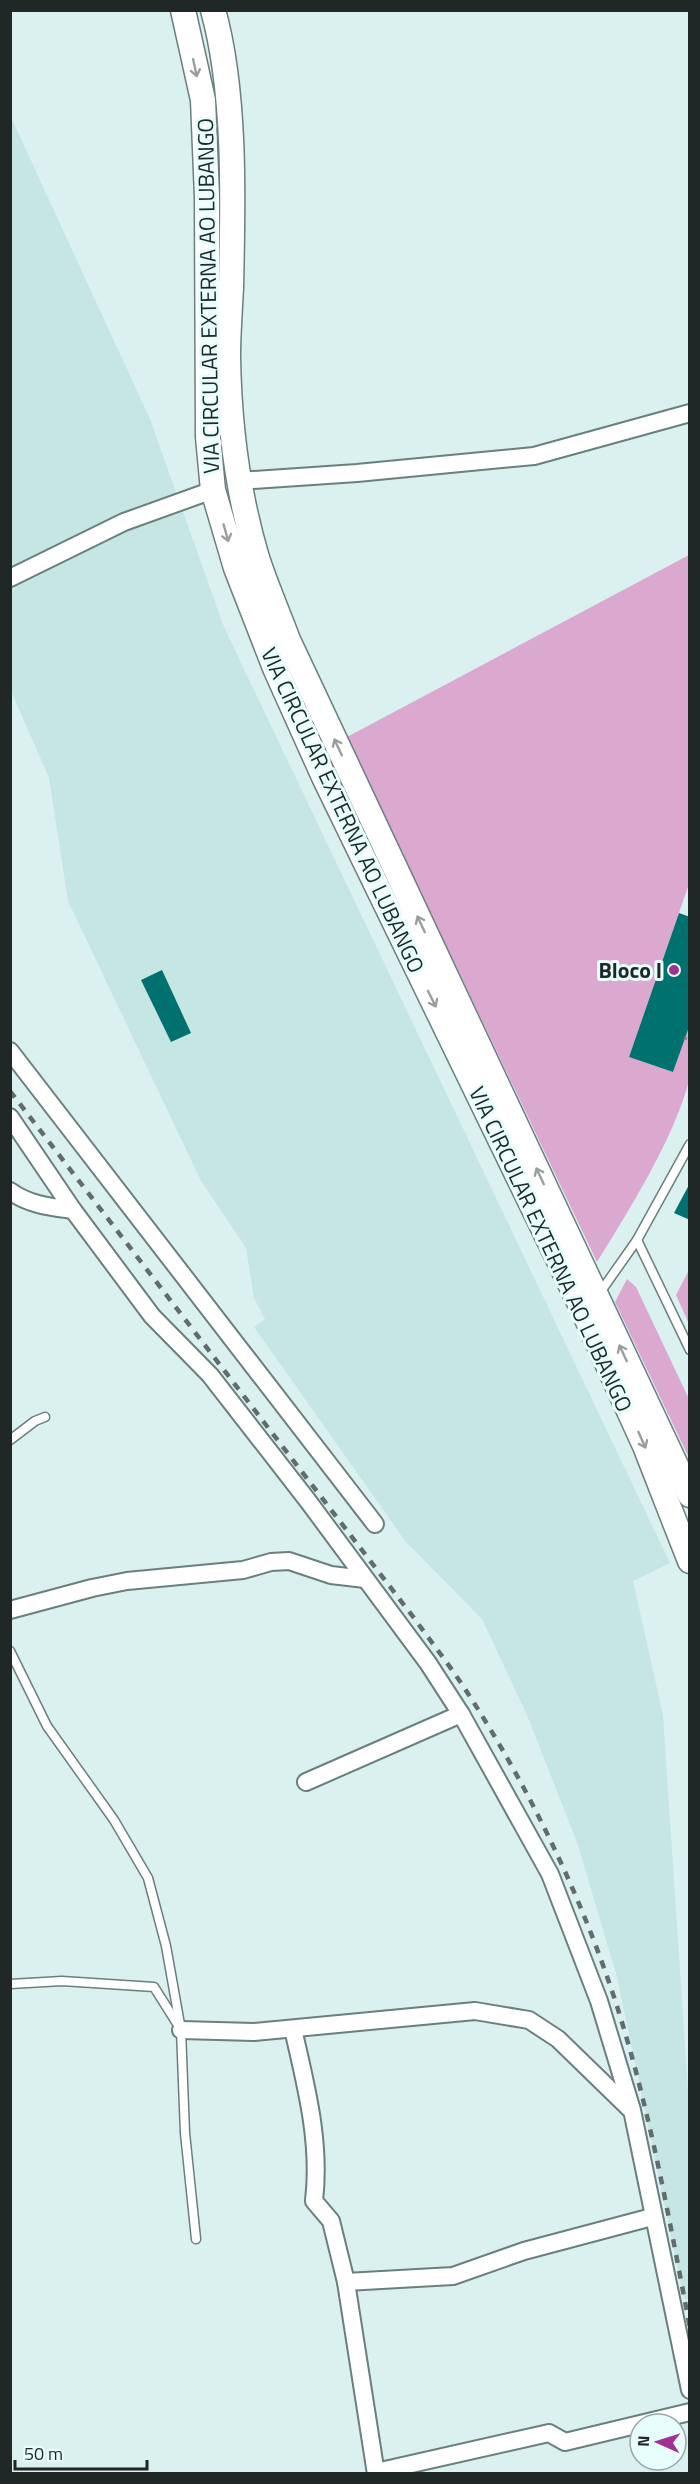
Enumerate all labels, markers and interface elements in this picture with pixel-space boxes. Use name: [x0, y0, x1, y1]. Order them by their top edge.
one-way arrow: [190, 58, 202, 77]
street label: VIA CIRCULAR EXTERNA AO LUBANGO: [188, 118, 228, 474]
one-way arrow: [221, 523, 232, 542]
street label: VIA CIRCULAR EXTERNA AO LUBANGO: [252, 642, 434, 978]
one-way arrow: [332, 739, 344, 757]
one-way arrow: [415, 915, 427, 933]
place label: Bloco I: [598, 953, 662, 987]
marker: Bloco I: [667, 963, 681, 977]
one-way arrow: [426, 989, 438, 1007]
street label: VIA CIRCULAR EXTERNA AO LUBANGO: [460, 1081, 642, 1417]
one-way arrow: [534, 1168, 545, 1186]
one-way arrow: [616, 1344, 628, 1362]
one-way arrow: [637, 1431, 648, 1449]
north arrow: [628, 2412, 688, 2472]
scale bar: [15, 2433, 147, 2471]
text: N: [631, 2435, 655, 2447]
text: 50 m: [24, 2440, 63, 2467]

